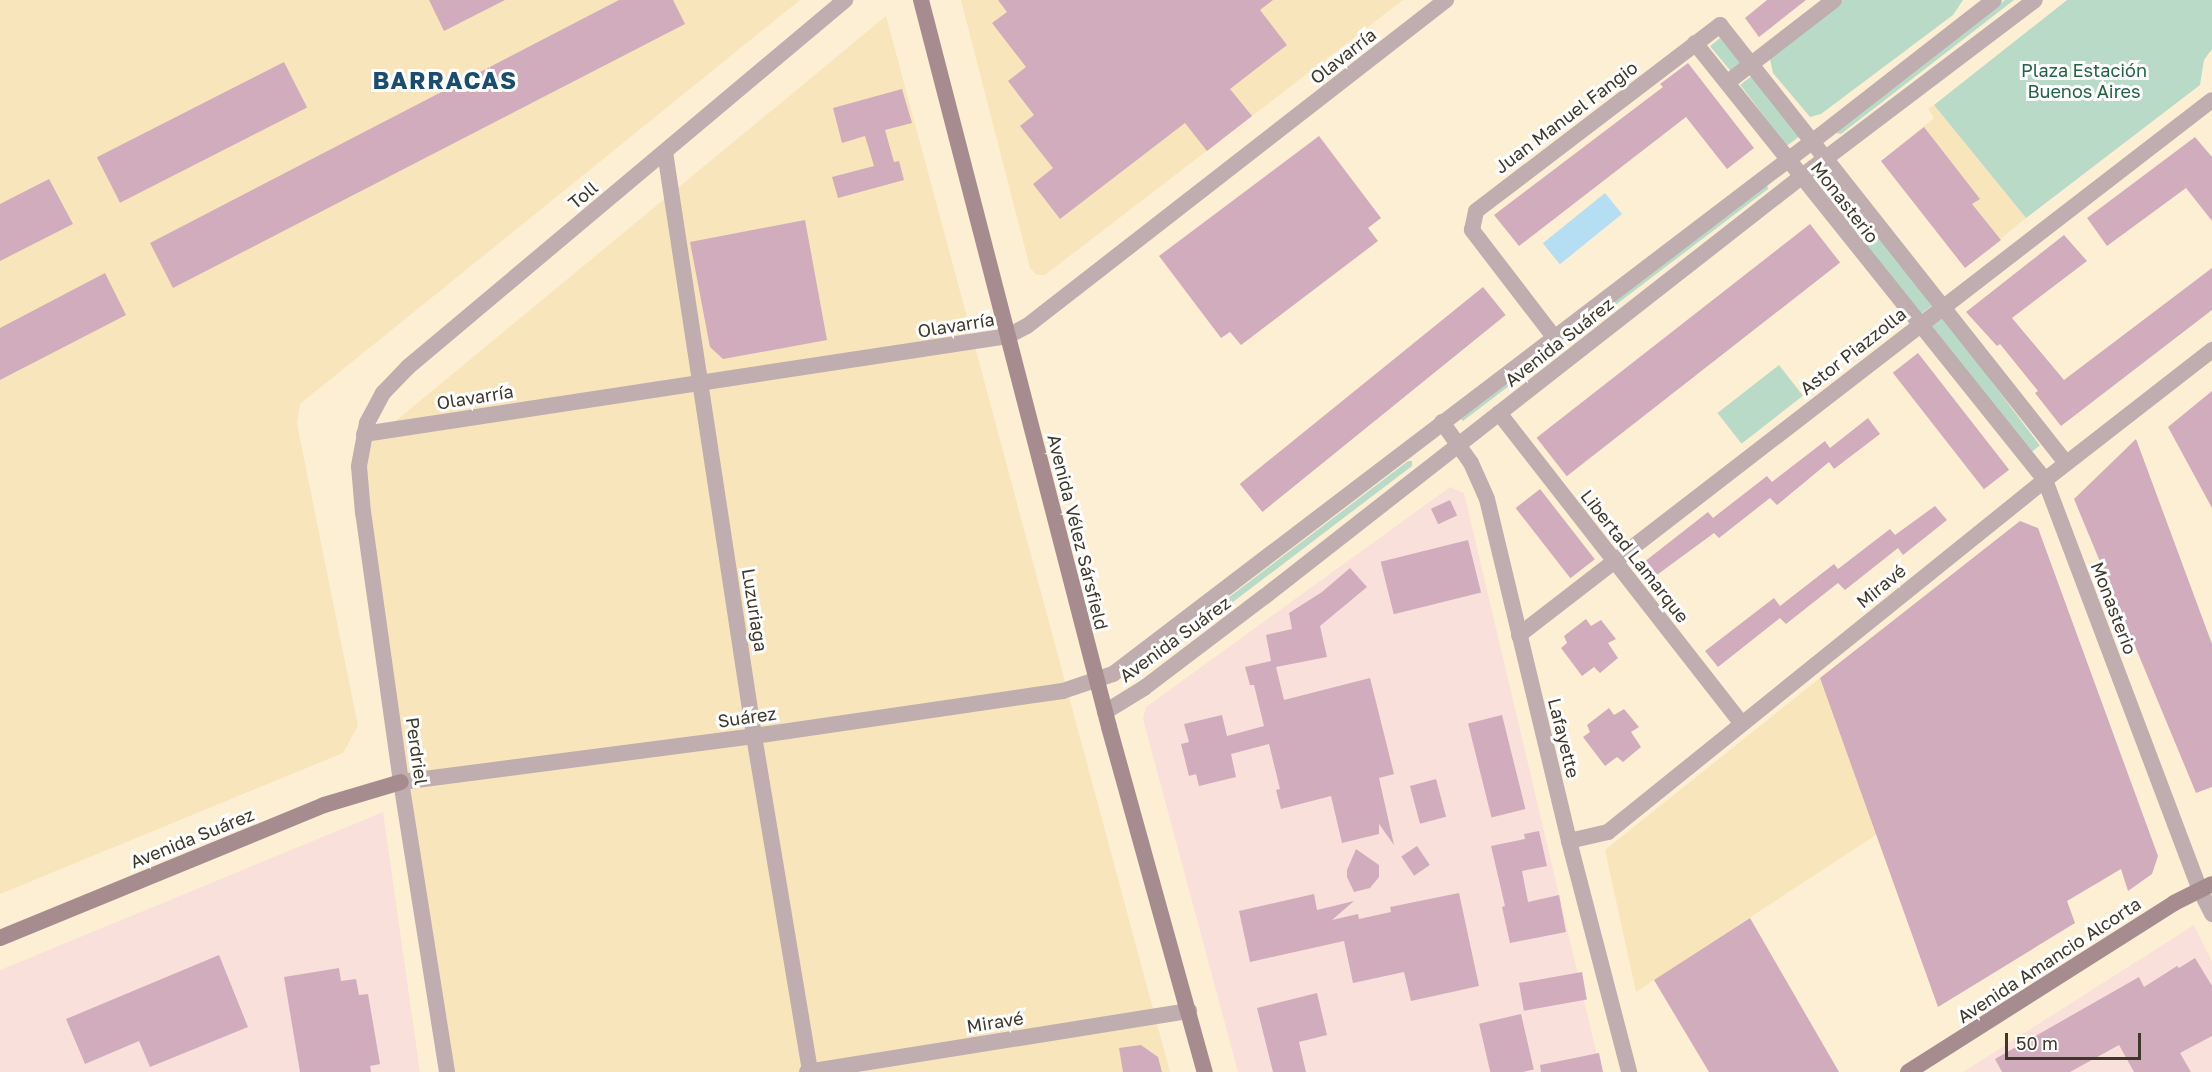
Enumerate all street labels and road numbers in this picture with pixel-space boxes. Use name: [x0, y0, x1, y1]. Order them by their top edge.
street label: Olavarría: [1306, 24, 1380, 88]
street label: Juan Manuel Fangio: [1490, 56, 1642, 178]
street label: Monasterio: [1807, 157, 1883, 247]
street label: Toll: [564, 176, 602, 214]
street label: Avenida Suárez: [1500, 293, 1618, 391]
street label: Astor Piazzolla: [1796, 303, 1910, 399]
street label: Olavarría: [916, 308, 996, 342]
street label: Olavarría: [435, 380, 515, 414]
street label: Avenida Vélez Sársfield: [1043, 432, 1113, 632]
street label: Libertad Lamarque: [1576, 485, 1694, 627]
street label: Monasterio: [2086, 559, 2142, 657]
street label: Miravé: [1852, 560, 1910, 612]
street label: Luzuriaga: [738, 567, 772, 653]
street label: Avenida Suárez: [1115, 592, 1235, 686]
street label: Lafayette: [1544, 696, 1584, 780]
street label: Suárez: [716, 702, 778, 732]
street label: Perdriel: [402, 716, 432, 786]
street label: Avenida Suárez: [127, 803, 257, 873]
street label: Avenida Amancio Alcorta: [1953, 893, 2145, 1027]
street label: Miravé: [965, 1007, 1025, 1037]

